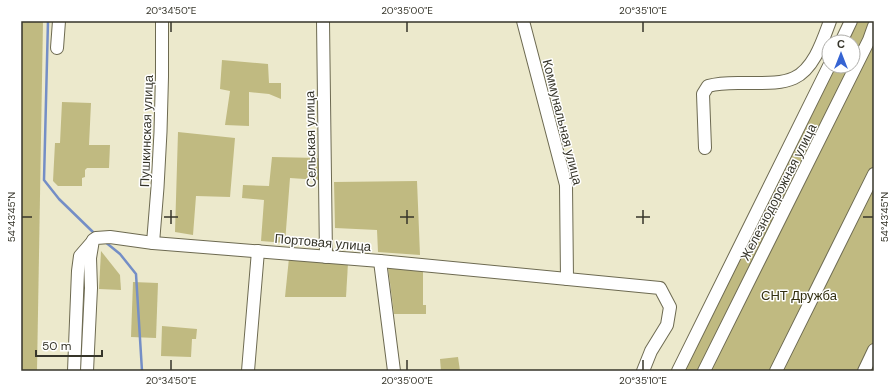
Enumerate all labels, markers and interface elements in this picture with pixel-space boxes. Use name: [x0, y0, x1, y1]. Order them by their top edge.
text: 20°34'50"E: [146, 4, 197, 17]
text: 20°35'00"E: [381, 4, 433, 17]
text: 20°35'10"E: [619, 4, 667, 17]
north arrow: [821, 34, 861, 74]
text: С: [837, 37, 845, 51]
street label: Коммунальная улица: [539, 58, 587, 187]
street label: Пушкинская улица: [136, 74, 157, 187]
street label: Сельская улица: [301, 90, 320, 187]
street label: Железнодорожная улица: [736, 120, 821, 264]
text: 54°43'45"N: [5, 192, 18, 242]
text: 54°43'45"N: [878, 192, 891, 242]
street label: Портовая улица: [274, 230, 373, 255]
park label: СНТ Дружба: [761, 287, 838, 304]
scale bar: [36, 332, 102, 358]
text: 50 m: [42, 338, 71, 354]
text: 20°34'50"E: [146, 374, 197, 387]
text: 20°35'00"E: [381, 374, 433, 387]
text: 20°35'10"E: [619, 374, 667, 387]

